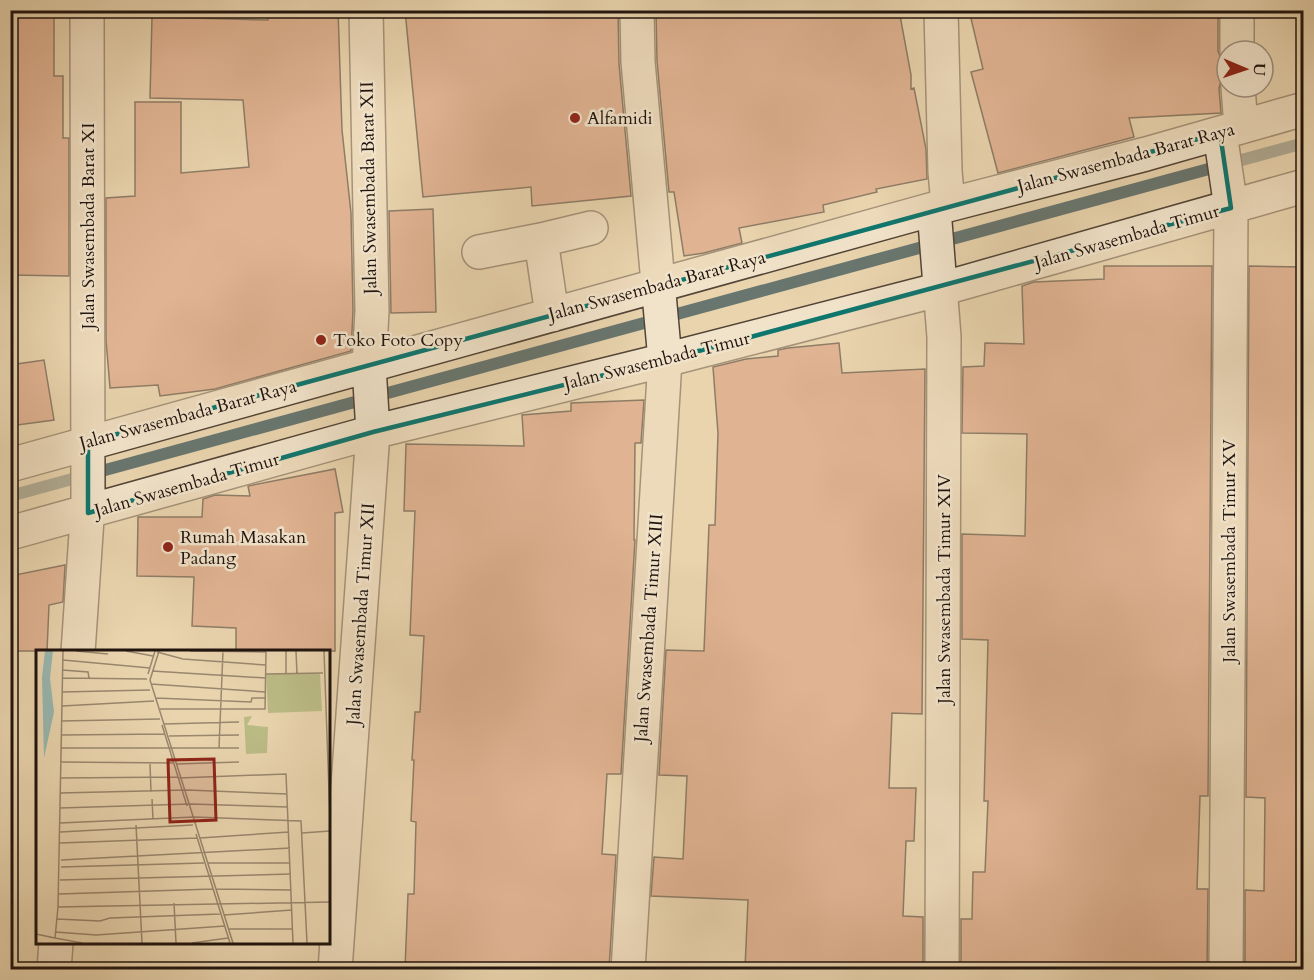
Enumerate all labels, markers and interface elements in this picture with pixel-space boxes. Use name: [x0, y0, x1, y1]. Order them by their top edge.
north arrow: [1215, 39, 1275, 99]
text: U: [1248, 63, 1270, 76]
street label: Jalan Swasembada Barat XII: [355, 81, 383, 298]
place label: Alfamidi: [587, 106, 653, 131]
marker: Alfamidi: [568, 111, 582, 125]
street label: Jalan Swasembada Barat Raya: [1012, 117, 1238, 200]
street label: Jalan Swasembada Barat XI: [76, 123, 101, 332]
street label: Jalan Swasembada Timur: [1029, 198, 1223, 276]
street label: Jalan Swasembada Barat Raya: [543, 245, 769, 328]
street label: Jalan Swasembada Timur: [558, 326, 753, 397]
place label: Toko Foto Copy: [333, 328, 463, 353]
marker: Toko Foto Copy: [314, 333, 328, 347]
street label: Jalan Swasembada Barat Raya: [74, 374, 300, 457]
street label: Jalan Swasembada Timur XV: [1217, 438, 1242, 666]
street label: Jalan Swasembada Timur: [89, 446, 283, 524]
street label: Jalan Swasembada Timur XIV: [932, 473, 957, 707]
street label: Jalan Swasembada Timur XII: [341, 502, 381, 729]
street label: Jalan Swasembada Timur XIII: [628, 513, 669, 746]
place label: Rumah Masakan Padang: [180, 525, 307, 571]
marker: Rumah Masakan Padang: [161, 540, 175, 554]
inset map: [36, 650, 330, 944]

